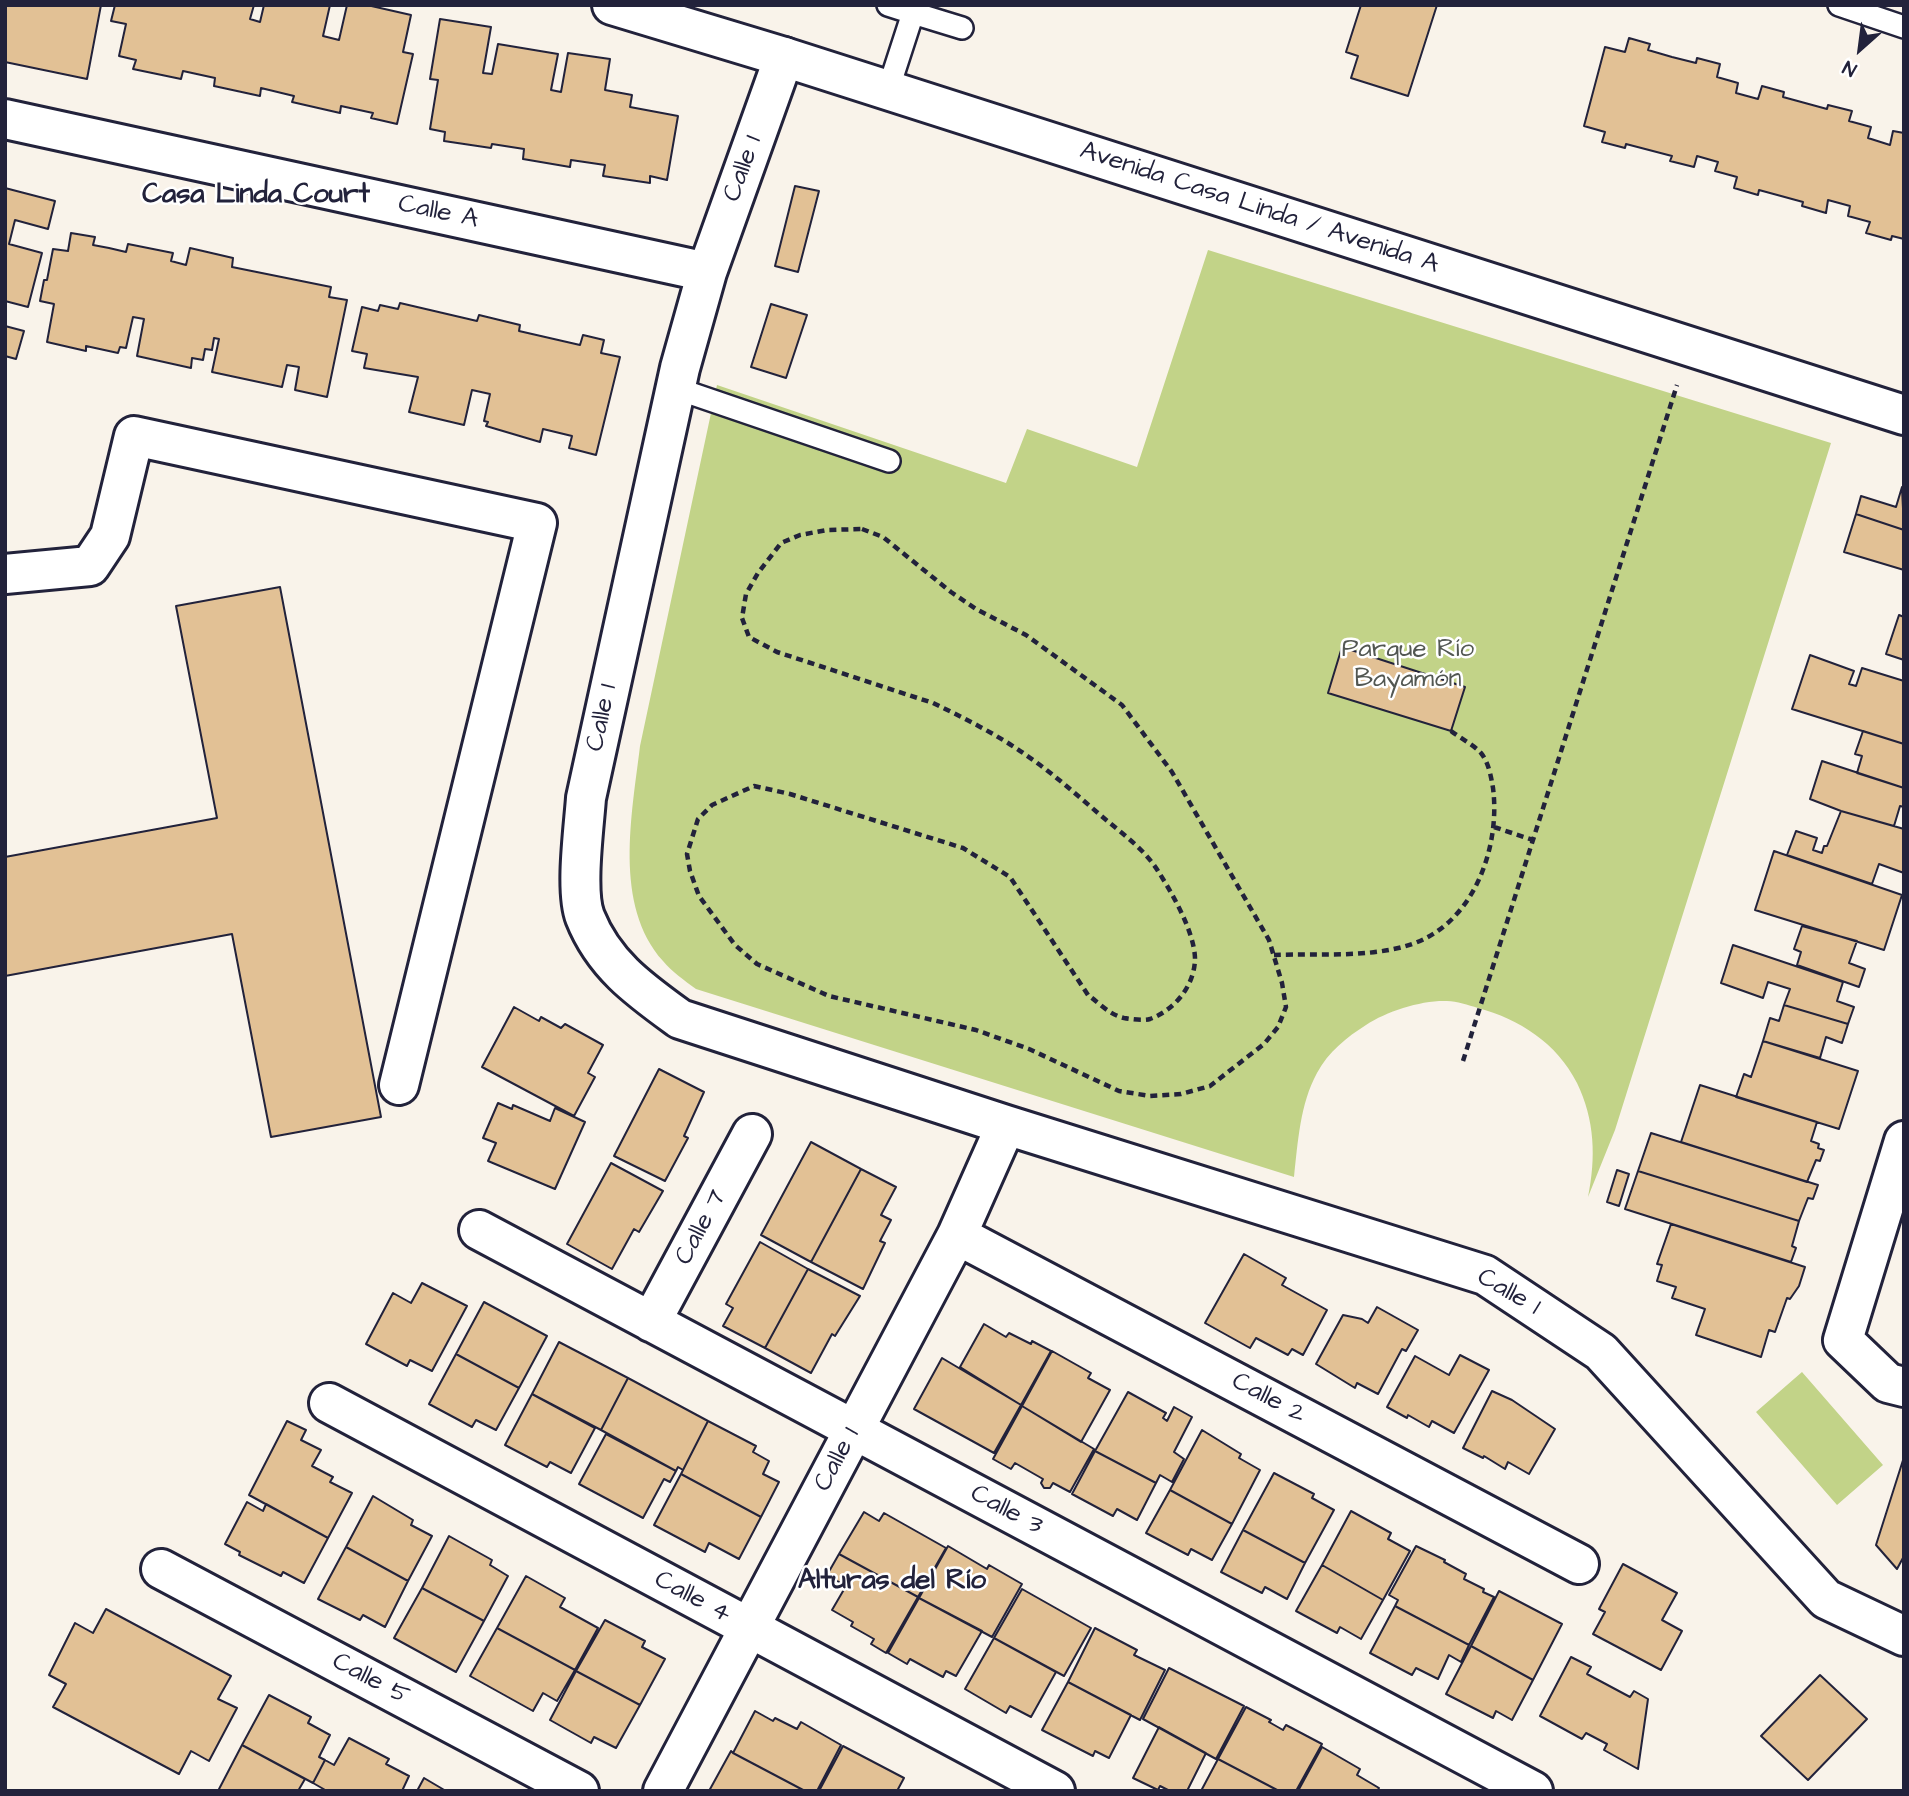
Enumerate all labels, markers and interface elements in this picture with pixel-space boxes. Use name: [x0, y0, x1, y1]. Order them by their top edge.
north arrow: [1825, 14, 1895, 84]
text: N: [1838, 53, 1862, 83]
street label: Calle 1: [718, 132, 770, 206]
street label: Avenida Casa Linda / Avenida A: [1076, 136, 1442, 282]
district label: Casa Linda Court: [142, 179, 370, 213]
street label: Calle A: [395, 189, 481, 237]
park label: Parque Río Bayamón: [1342, 635, 1474, 696]
street label: Calle 1: [581, 682, 625, 754]
street label: Calle 7: [669, 1185, 735, 1271]
street label: Calle 1: [1471, 1263, 1545, 1323]
street label: Calle 2: [1226, 1367, 1310, 1431]
street label: Calle 1: [808, 1423, 868, 1497]
street label: Calle 3: [964, 1479, 1048, 1543]
street label: Calle 4: [648, 1565, 736, 1631]
district label: Alturas del Río: [798, 1565, 986, 1599]
street label: Calle 5: [326, 1647, 414, 1713]

